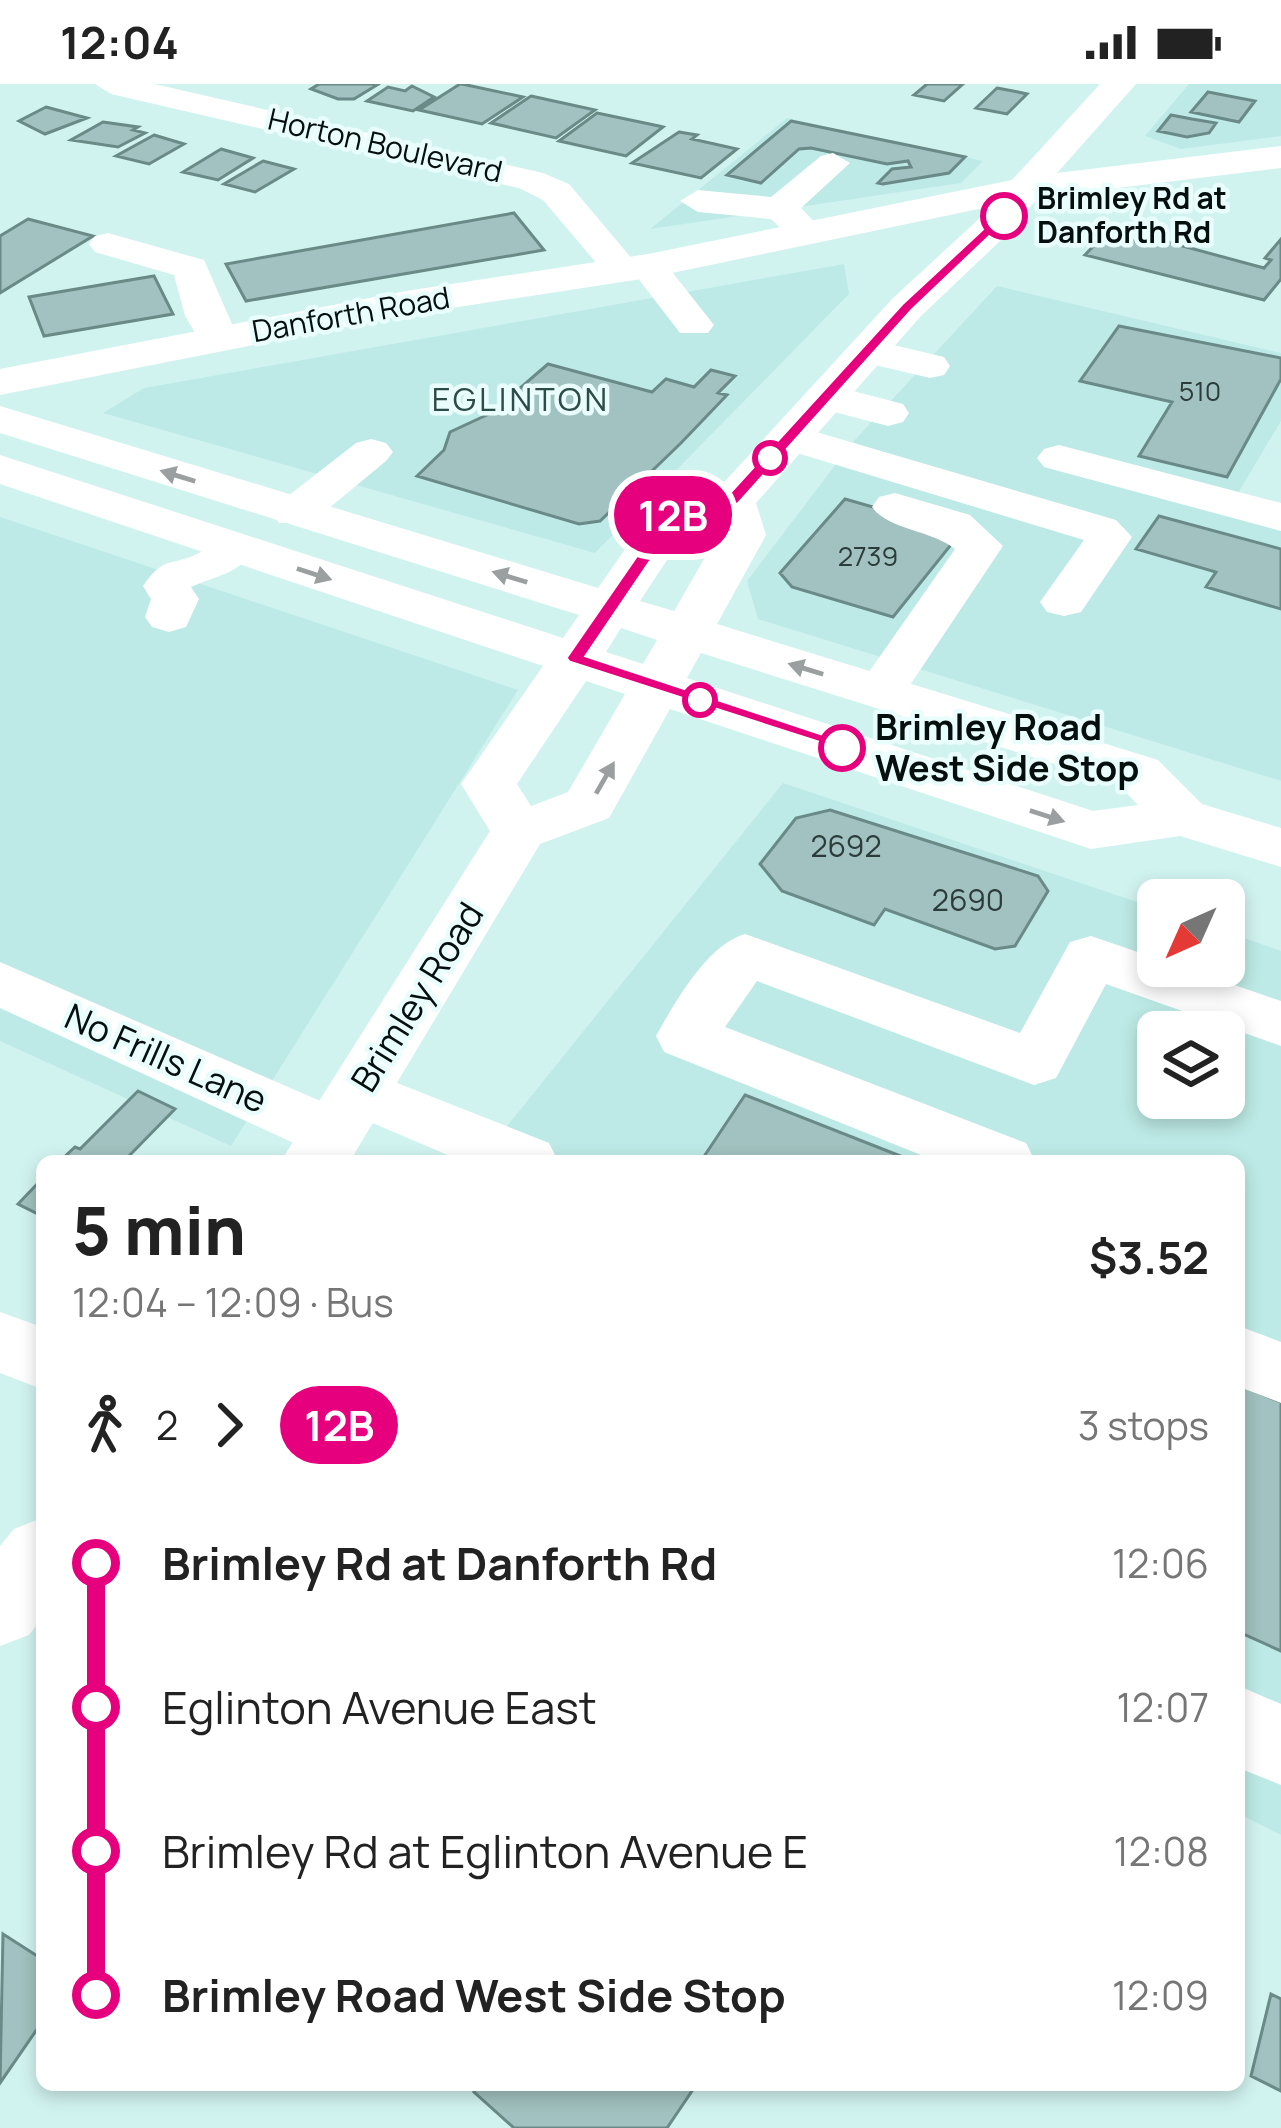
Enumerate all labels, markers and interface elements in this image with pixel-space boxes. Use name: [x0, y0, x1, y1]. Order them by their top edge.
text: 12:04: [60, 11, 179, 73]
street label: Horton Boulevard: [264, 98, 507, 191]
place label: Brimley Rd at Danforth Rd: [1037, 177, 1227, 252]
marker: Brimley Rd at Danforth Rd: [982, 194, 1026, 238]
street label: Danforth Road: [249, 276, 453, 351]
house number: 510: [1179, 372, 1221, 409]
district label: EGLINTON: [432, 376, 610, 421]
unlabelled marker: [754, 442, 786, 474]
one-way arrow: [159, 466, 196, 484]
line badge: 12B: [604, 476, 742, 554]
text: 12B: [638, 486, 708, 544]
house number: 2739: [838, 537, 898, 574]
one-way arrow: [296, 566, 333, 585]
one-way arrow: [491, 567, 528, 586]
one-way arrow: [787, 659, 824, 677]
unlabelled marker: [684, 684, 716, 716]
place label: Brimley Road West Side Stop: [875, 702, 1139, 792]
marker: Brimley Road West Side Stop: [820, 726, 864, 770]
one-way arrow: [593, 761, 614, 795]
one-way arrow: [1029, 807, 1066, 826]
house number: 2692: [810, 825, 882, 866]
house number: 2690: [932, 879, 1004, 920]
north arrow: [1137, 879, 1245, 987]
map controls: [1137, 879, 1245, 1119]
street label: Brimley Road: [339, 893, 494, 1101]
street label: No Frills Lane: [57, 991, 275, 1124]
button: layers: [1137, 1011, 1245, 1119]
text: 5 min: [72, 1185, 246, 1275]
text: $3.52: [1089, 1226, 1209, 1288]
text: 12:04 – 12:09 · Bus: [72, 1275, 394, 1329]
icon: walk: [72, 1392, 138, 1458]
icon: forward: [196, 1392, 262, 1458]
text: 12B: [304, 1396, 374, 1454]
text: 2: [156, 1398, 178, 1452]
text: 3 stops: [1078, 1398, 1209, 1452]
text: Brimley Rd at Danforth Rd: [162, 1532, 717, 1594]
text: 12:06: [1112, 1536, 1209, 1590]
text: Eglinton Avenue East: [162, 1676, 597, 1738]
text: 12:07: [1117, 1680, 1209, 1734]
text: Brimley Rd at Eglinton Avenue E: [162, 1820, 808, 1882]
text: 12:08: [1113, 1824, 1209, 1878]
text: Brimley Road West Side Stop: [162, 1964, 786, 2026]
text: 12:09: [1112, 1968, 1209, 2022]

